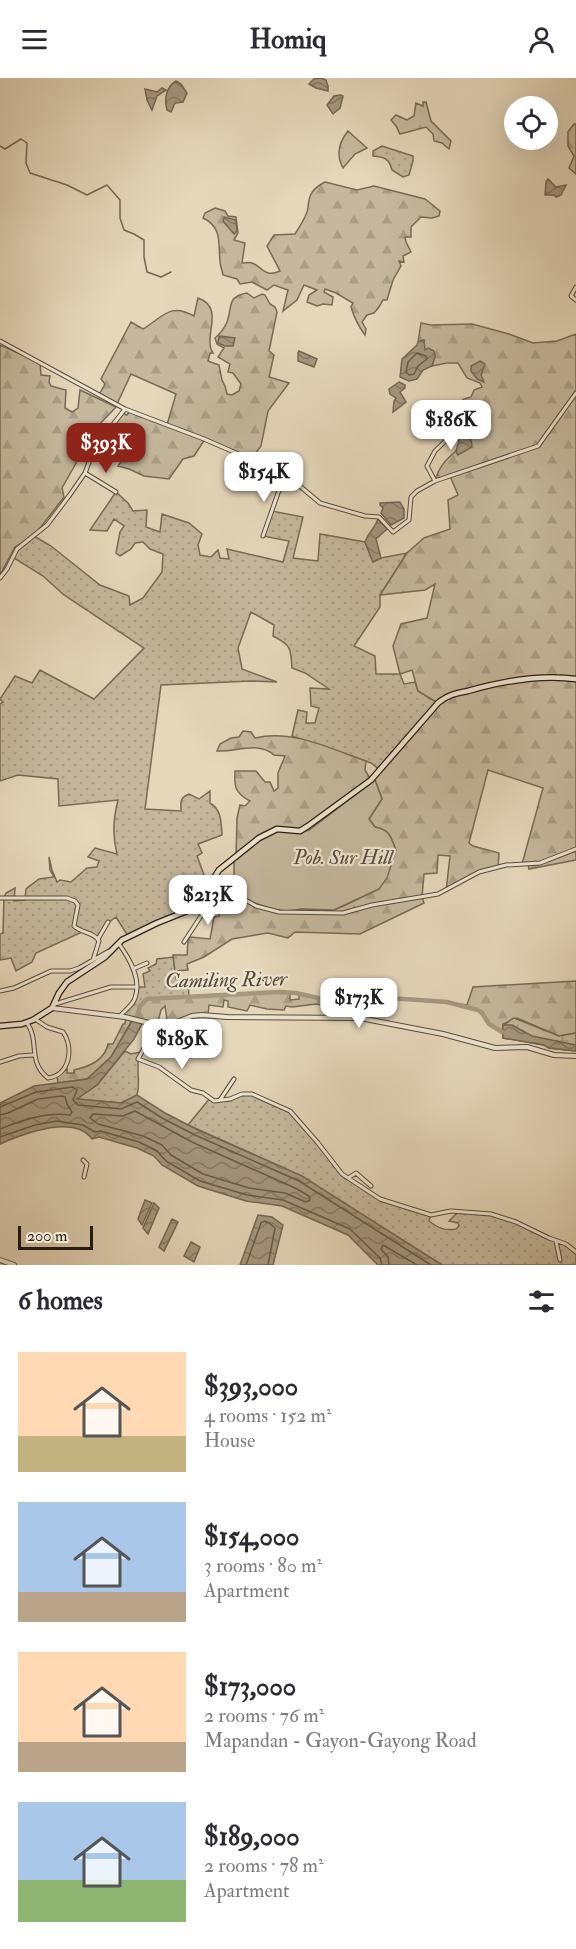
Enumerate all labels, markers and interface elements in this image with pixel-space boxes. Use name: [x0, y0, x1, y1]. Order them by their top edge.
icon: menu: [18, 23, 51, 56]
text: Homiq: [250, 23, 326, 56]
icon: person: [525, 23, 558, 56]
map controls: [504, 96, 558, 150]
button: locate: [504, 96, 558, 150]
pin: $186K: [409, 400, 493, 451]
text: $186K: [425, 407, 477, 432]
pin: $393K: [64, 423, 148, 474]
text: $393K: [81, 430, 131, 455]
pin: $154K: [222, 452, 306, 503]
text: $154K: [238, 459, 290, 484]
park label: Pob. Sur Hill: [292, 845, 395, 870]
pin: $213K: [166, 875, 250, 926]
text: $213K: [183, 882, 233, 907]
water label: Camiling River: [165, 965, 288, 995]
pin: $173K: [317, 978, 401, 1029]
text: $173K: [334, 985, 384, 1010]
pin: $189K: [140, 1019, 224, 1070]
text: $189K: [156, 1026, 208, 1051]
scale bar: [18, 1223, 93, 1250]
text: 200 m: [27, 1226, 67, 1246]
text: 6 homes: [18, 1285, 103, 1317]
icon: filters: [525, 1285, 558, 1318]
text: $393,000: [204, 1371, 298, 1403]
icon: home: [66, 1376, 138, 1448]
text: 4 rooms · 152 m²: [204, 1403, 332, 1428]
text: House: [204, 1428, 255, 1453]
text: $154,000: [204, 1521, 299, 1553]
icon: home: [66, 1526, 138, 1598]
text: 3 rooms · 80 m²: [204, 1553, 322, 1578]
text: Apartment: [204, 1578, 289, 1603]
text: $173,000: [204, 1671, 296, 1703]
icon: home: [66, 1676, 138, 1748]
text: 2 rooms · 76 m²: [204, 1703, 324, 1728]
text: Mapandan - Gayon-Gayong Road: [204, 1728, 476, 1753]
text: $189,000: [204, 1821, 300, 1853]
icon: home: [66, 1826, 138, 1898]
text: 2 rooms · 78 m²: [204, 1853, 324, 1878]
text: Apartment: [204, 1878, 289, 1903]

